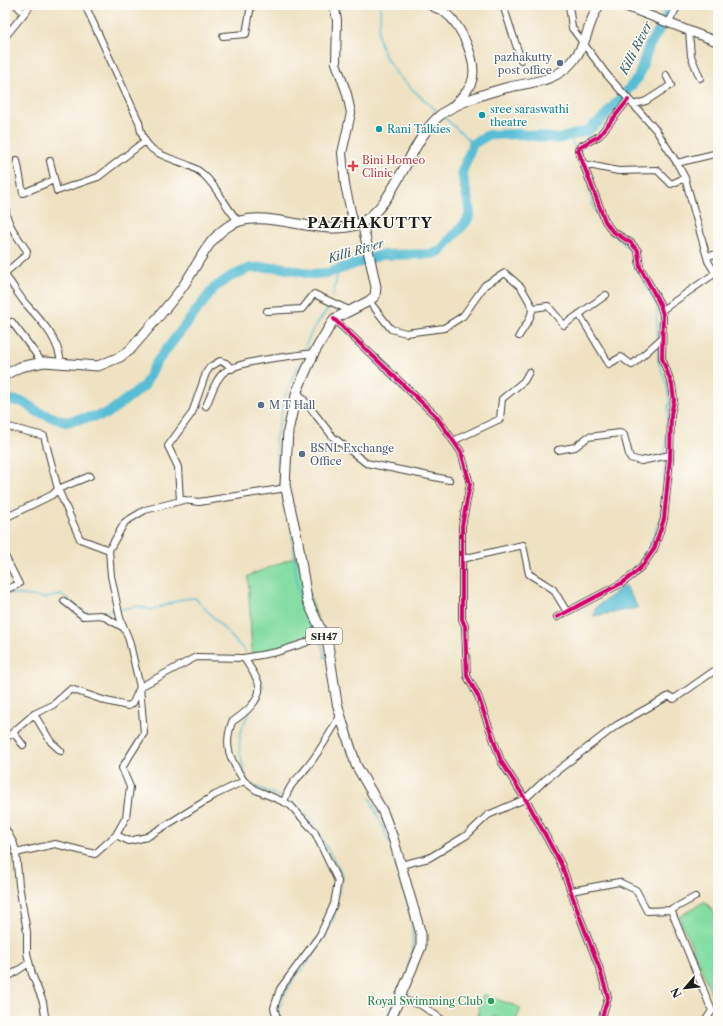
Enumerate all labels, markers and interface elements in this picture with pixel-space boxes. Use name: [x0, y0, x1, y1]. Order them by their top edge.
water label: Killi River: [615, 18, 656, 78]
place label: pazhakutty post office: [494, 50, 553, 77]
marker: pazhakutty post office: [555, 58, 565, 68]
place label: sree saraswathi theatre: [490, 102, 570, 129]
marker: sree saraswathi theatre: [477, 110, 487, 120]
place label: Rani Talkies: [387, 122, 451, 136]
marker: Rani Talkies: [374, 124, 384, 134]
place label: Bini Homeo Clinic: [362, 153, 425, 180]
marker: Bini Homeo Clinic: [347, 160, 359, 172]
district label: PAZHAKUTTY: [307, 213, 433, 232]
water label: Killi River: [325, 235, 387, 266]
place label: M T Hall: [269, 398, 316, 412]
marker: M T Hall: [256, 400, 266, 410]
place label: BSNL Exchange Office: [310, 441, 394, 468]
marker: BSNL Exchange Office: [297, 449, 307, 459]
road number: SH47: [306, 628, 342, 644]
north arrow: [665, 968, 705, 1008]
text: N: [668, 985, 685, 1000]
place label: Royal Swimming Club: [367, 994, 483, 1008]
marker: Royal Swimming Club: [486, 996, 496, 1006]

